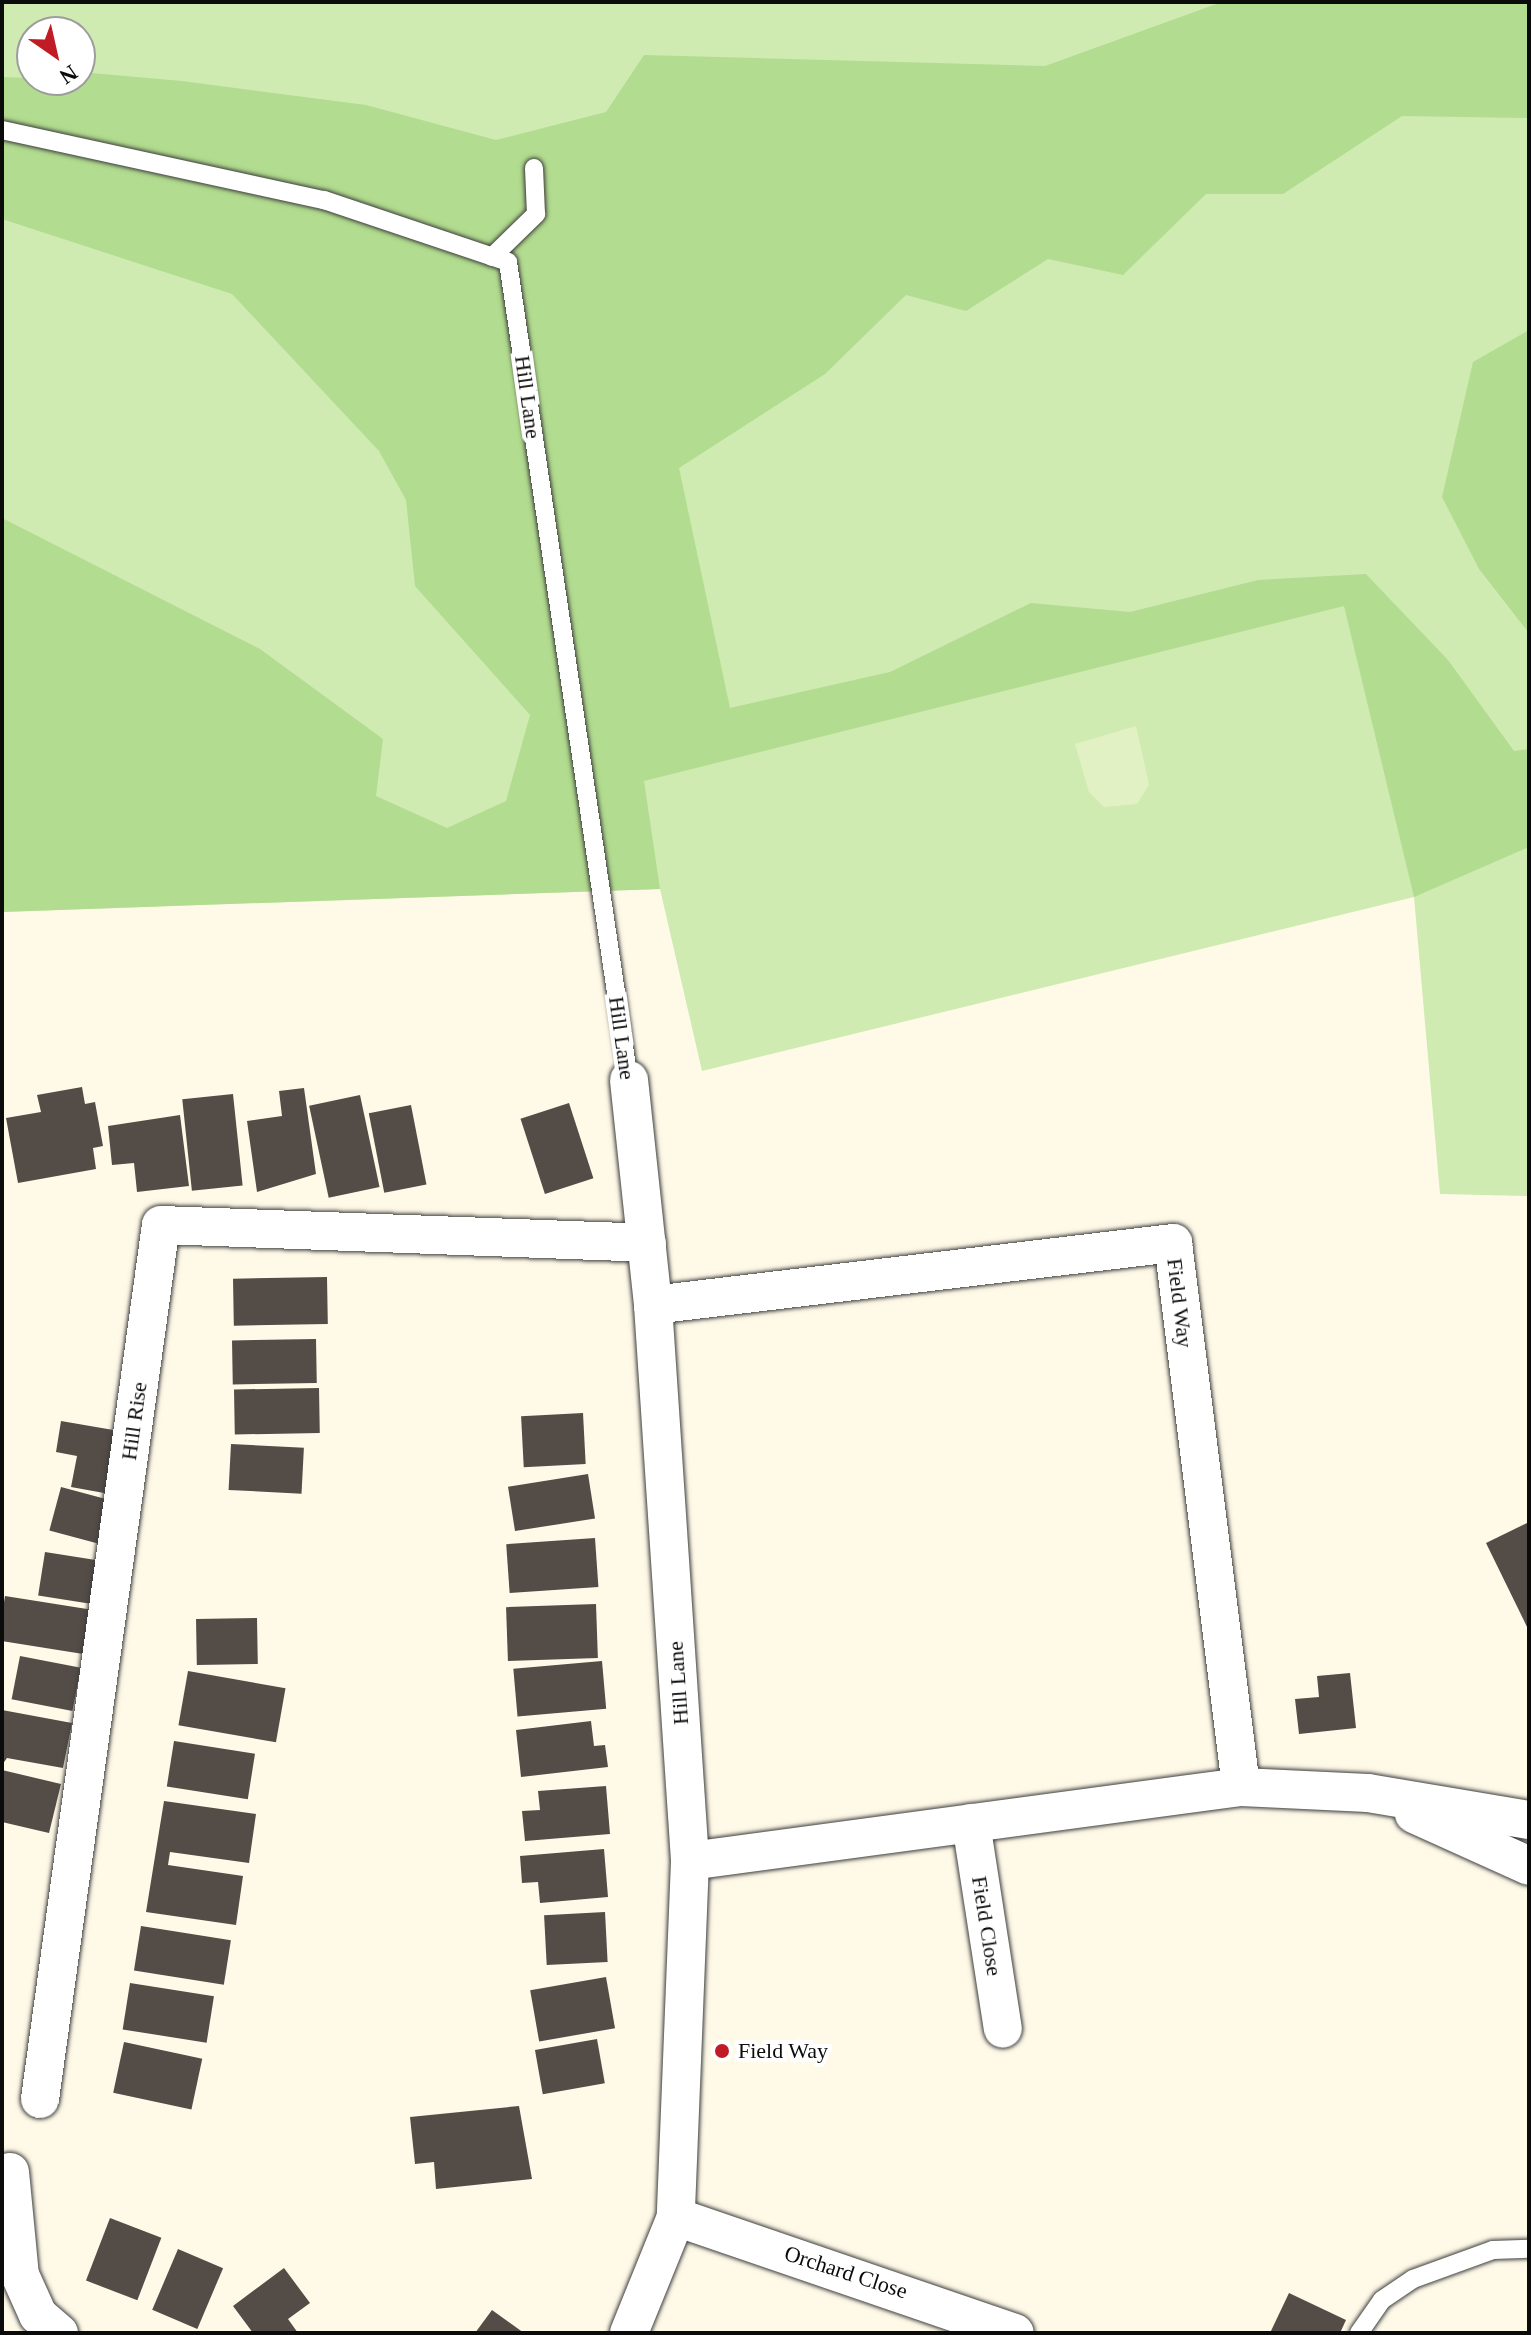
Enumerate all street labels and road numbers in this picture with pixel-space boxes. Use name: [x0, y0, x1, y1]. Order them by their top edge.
street label: Hill Lane: [509, 354, 547, 440]
street label: Hill Lane: [603, 995, 641, 1081]
street label: Field Way: [1161, 1256, 1199, 1350]
street label: Hill Rise: [115, 1380, 153, 1462]
street label: Hill Lane: [662, 1640, 694, 1726]
street label: Field Close: [966, 1874, 1008, 1978]
street label: Orchard Close: [781, 2240, 911, 2304]

